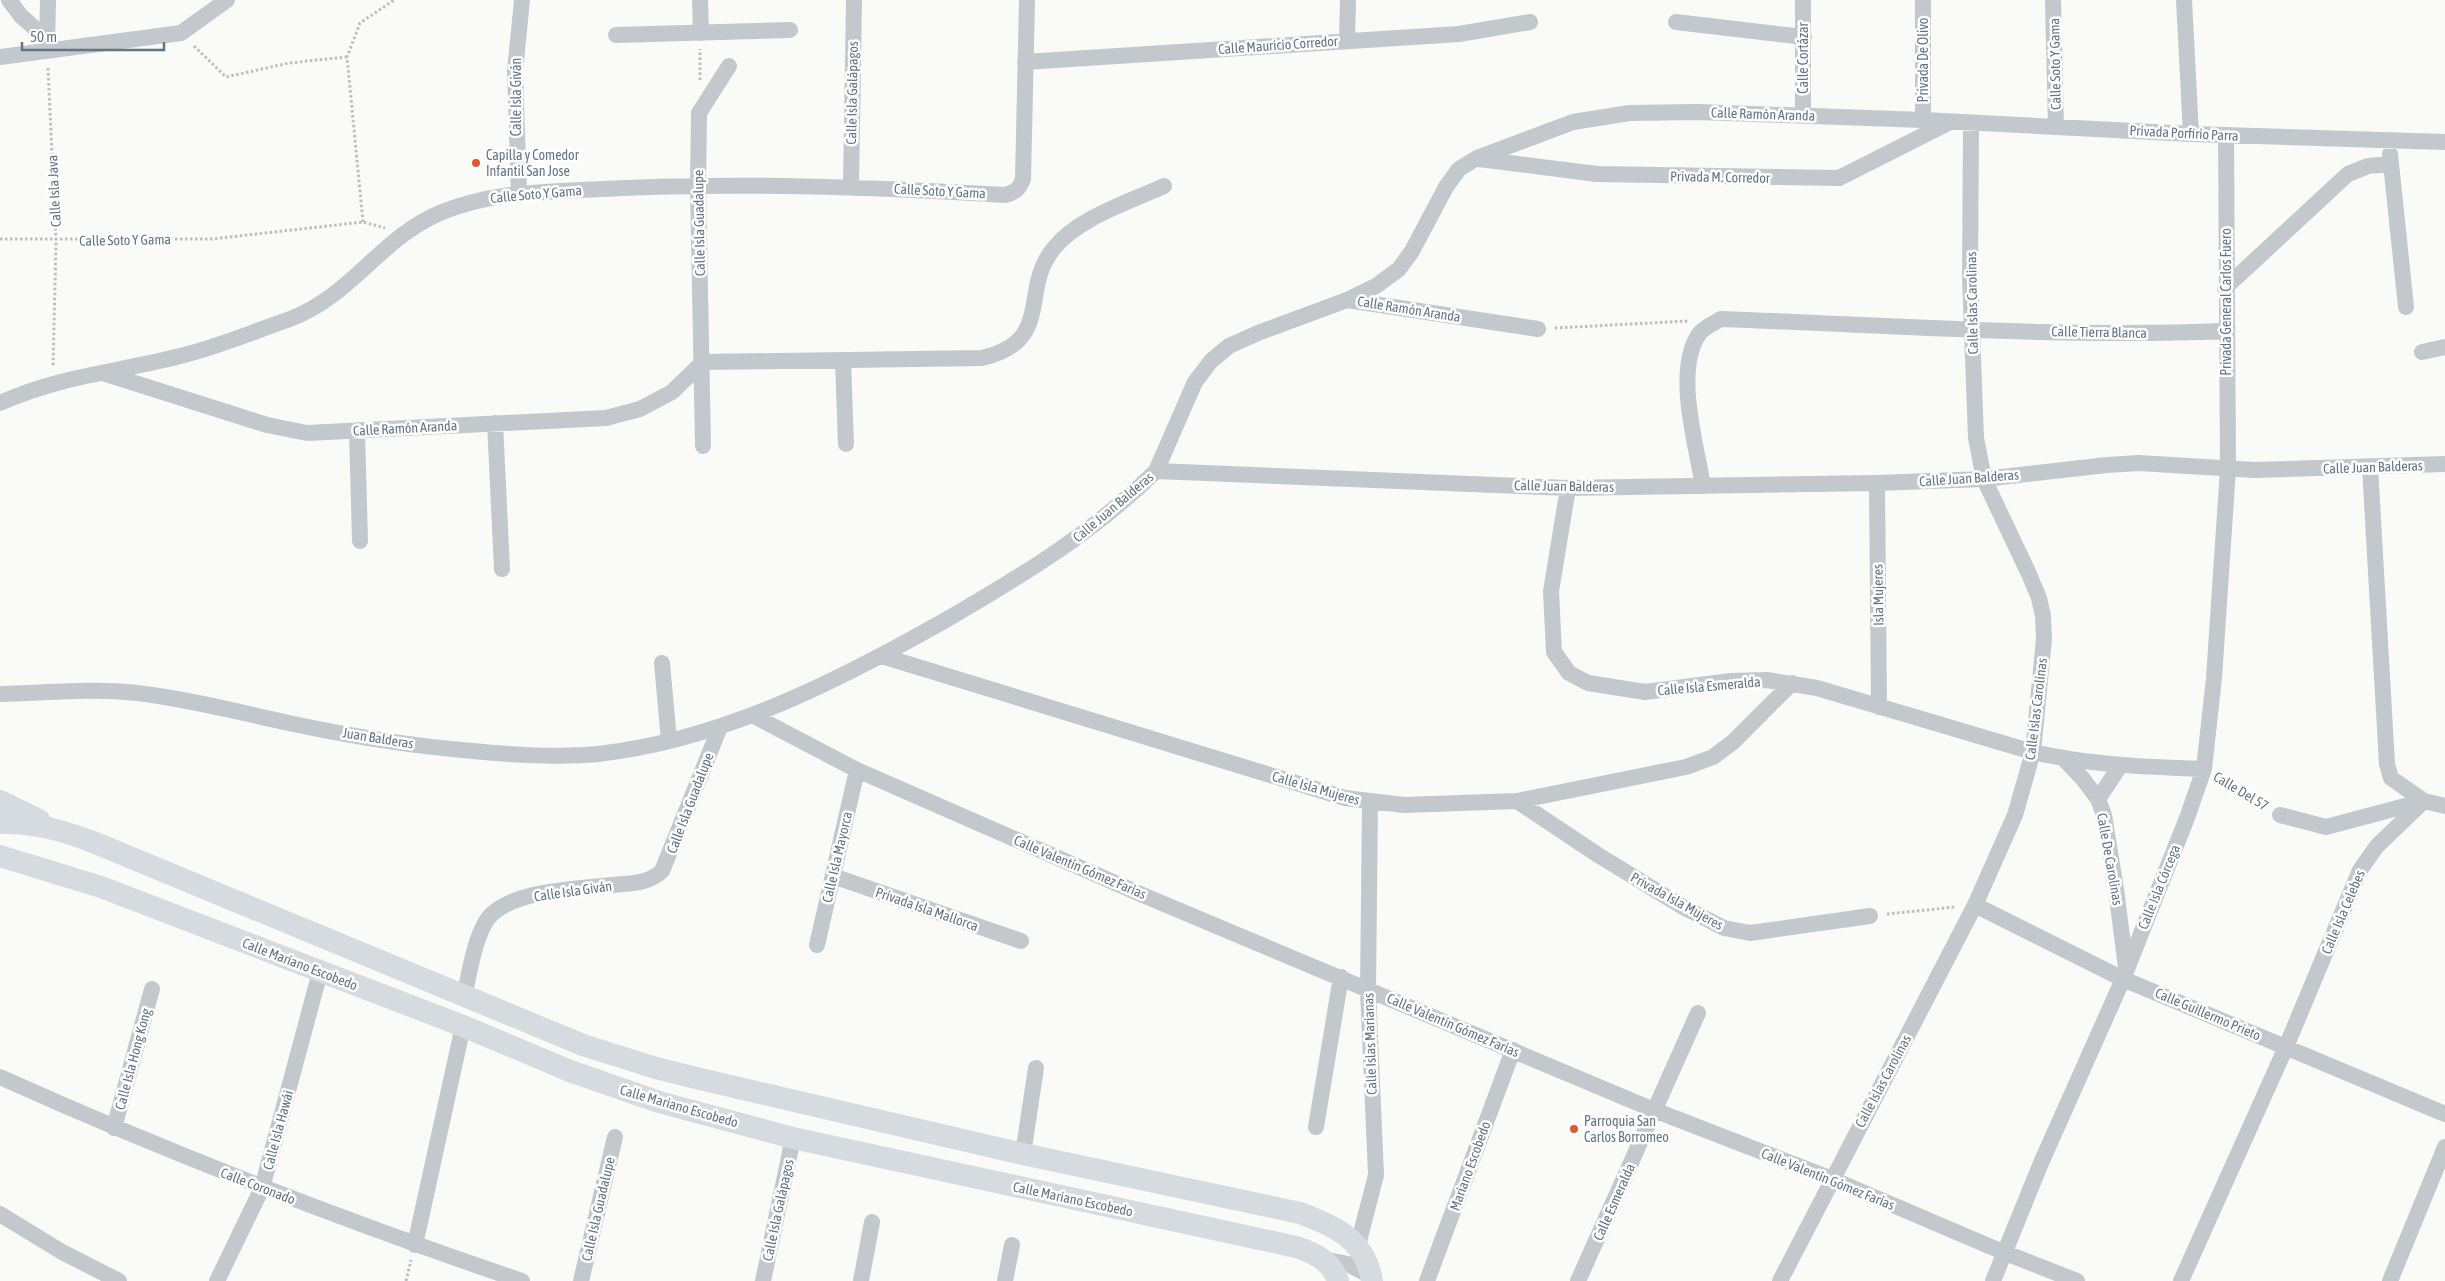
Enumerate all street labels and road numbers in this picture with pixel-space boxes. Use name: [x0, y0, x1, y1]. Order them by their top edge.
street label: Privada De Olivo: [1915, 18, 1931, 102]
street label: Calle Soto Y Gama: [2046, 18, 2064, 110]
street label: Calle Cortázar: [1795, 21, 1811, 94]
street label: Calle Mauricio Corredor: [1218, 33, 1339, 57]
street label: Calle Isla Galápagos: [843, 41, 861, 145]
street label: Calle Isla Giván: [508, 58, 524, 136]
street label: Calle Ramón Aranda: [1711, 104, 1815, 124]
street label: Privada Porfirio Parra: [2129, 122, 2239, 144]
street label: Calle Isla Java: [44, 155, 64, 227]
street label: Privada M. Corredor: [1670, 168, 1771, 186]
street label: Calle Isla Guadalupe: [690, 170, 708, 276]
street label: Calle Soto Y Gama: [894, 181, 986, 201]
street label: Calle Soto Y Gama: [490, 182, 582, 206]
street label: Privada General Carlos Fuero: [2218, 228, 2234, 376]
street label: Calle Soto Y Gama: [79, 231, 171, 249]
street label: Calle Islas Carolinas: [1963, 251, 1981, 354]
street label: Calle Ramón Aranda: [1356, 293, 1462, 325]
street label: Calle Tierra Blanca: [2051, 323, 2147, 341]
street label: Calle Ramón Aranda: [352, 417, 458, 439]
street label: Calle Juan Balderas: [2323, 457, 2423, 477]
street label: Calle Juan Balderas: [1919, 467, 2019, 489]
street label: Calle Juan Balderas: [1070, 469, 1156, 545]
street label: Calle Juan Balderas: [1514, 477, 1614, 495]
street label: Isla Mujeres: [1869, 564, 1887, 626]
street label: Calle Islas Carolinas: [2022, 657, 2050, 761]
street label: Calle Isla Esmeralda: [1657, 674, 1761, 698]
street label: Juan Balderas: [341, 725, 415, 751]
street label: Calle Isla Guadalupe: [663, 751, 717, 855]
street label: Calle Isla Mujeres: [1270, 768, 1362, 808]
street label: Calle Del 57: [2211, 768, 2271, 814]
street label: Calle Isla Mayorca: [819, 810, 855, 904]
street label: Calle De Carolinas: [2094, 812, 2126, 906]
street label: Calle Valentín Gómez Farías: [1011, 832, 1149, 902]
street label: Calle Isla Córcega: [2135, 842, 2183, 932]
street label: Calle Isla Celebes: [2318, 868, 2368, 956]
street label: Privada Isla Mujeres: [1628, 869, 1726, 933]
street label: Calle Isla Giván: [533, 878, 613, 904]
street label: Privada Isla Mallorca: [874, 884, 980, 934]
street label: Calle Mariano Escobedo: [240, 935, 360, 993]
street label: Calle Guillermo Prieto: [2153, 985, 2263, 1043]
street label: Calle Valentín Gómez Farías: [1384, 990, 1522, 1060]
street label: Calle Islas Marianas: [1360, 993, 1380, 1095]
street label: Calle Isla Hong Kong: [112, 1006, 154, 1112]
street label: Calle Islas Carolinas: [1852, 1032, 1914, 1130]
street label: Calle Mariano Escobedo: [618, 1081, 740, 1131]
street label: Calle Isla Hawái: [260, 1089, 296, 1171]
street label: Mariano Escobedo: [1446, 1119, 1494, 1213]
street label: Calle Valentín Gómez Farías: [1759, 1145, 1897, 1213]
street label: Calle Isla Guadalupe: [578, 1155, 618, 1263]
street label: Calle Isla Galápagos: [759, 1158, 797, 1262]
street label: Calle Esmeralda: [1590, 1161, 1638, 1243]
street label: Calle Coronado: [218, 1164, 298, 1208]
street label: Calle Mariano Escobedo: [1012, 1178, 1134, 1220]

